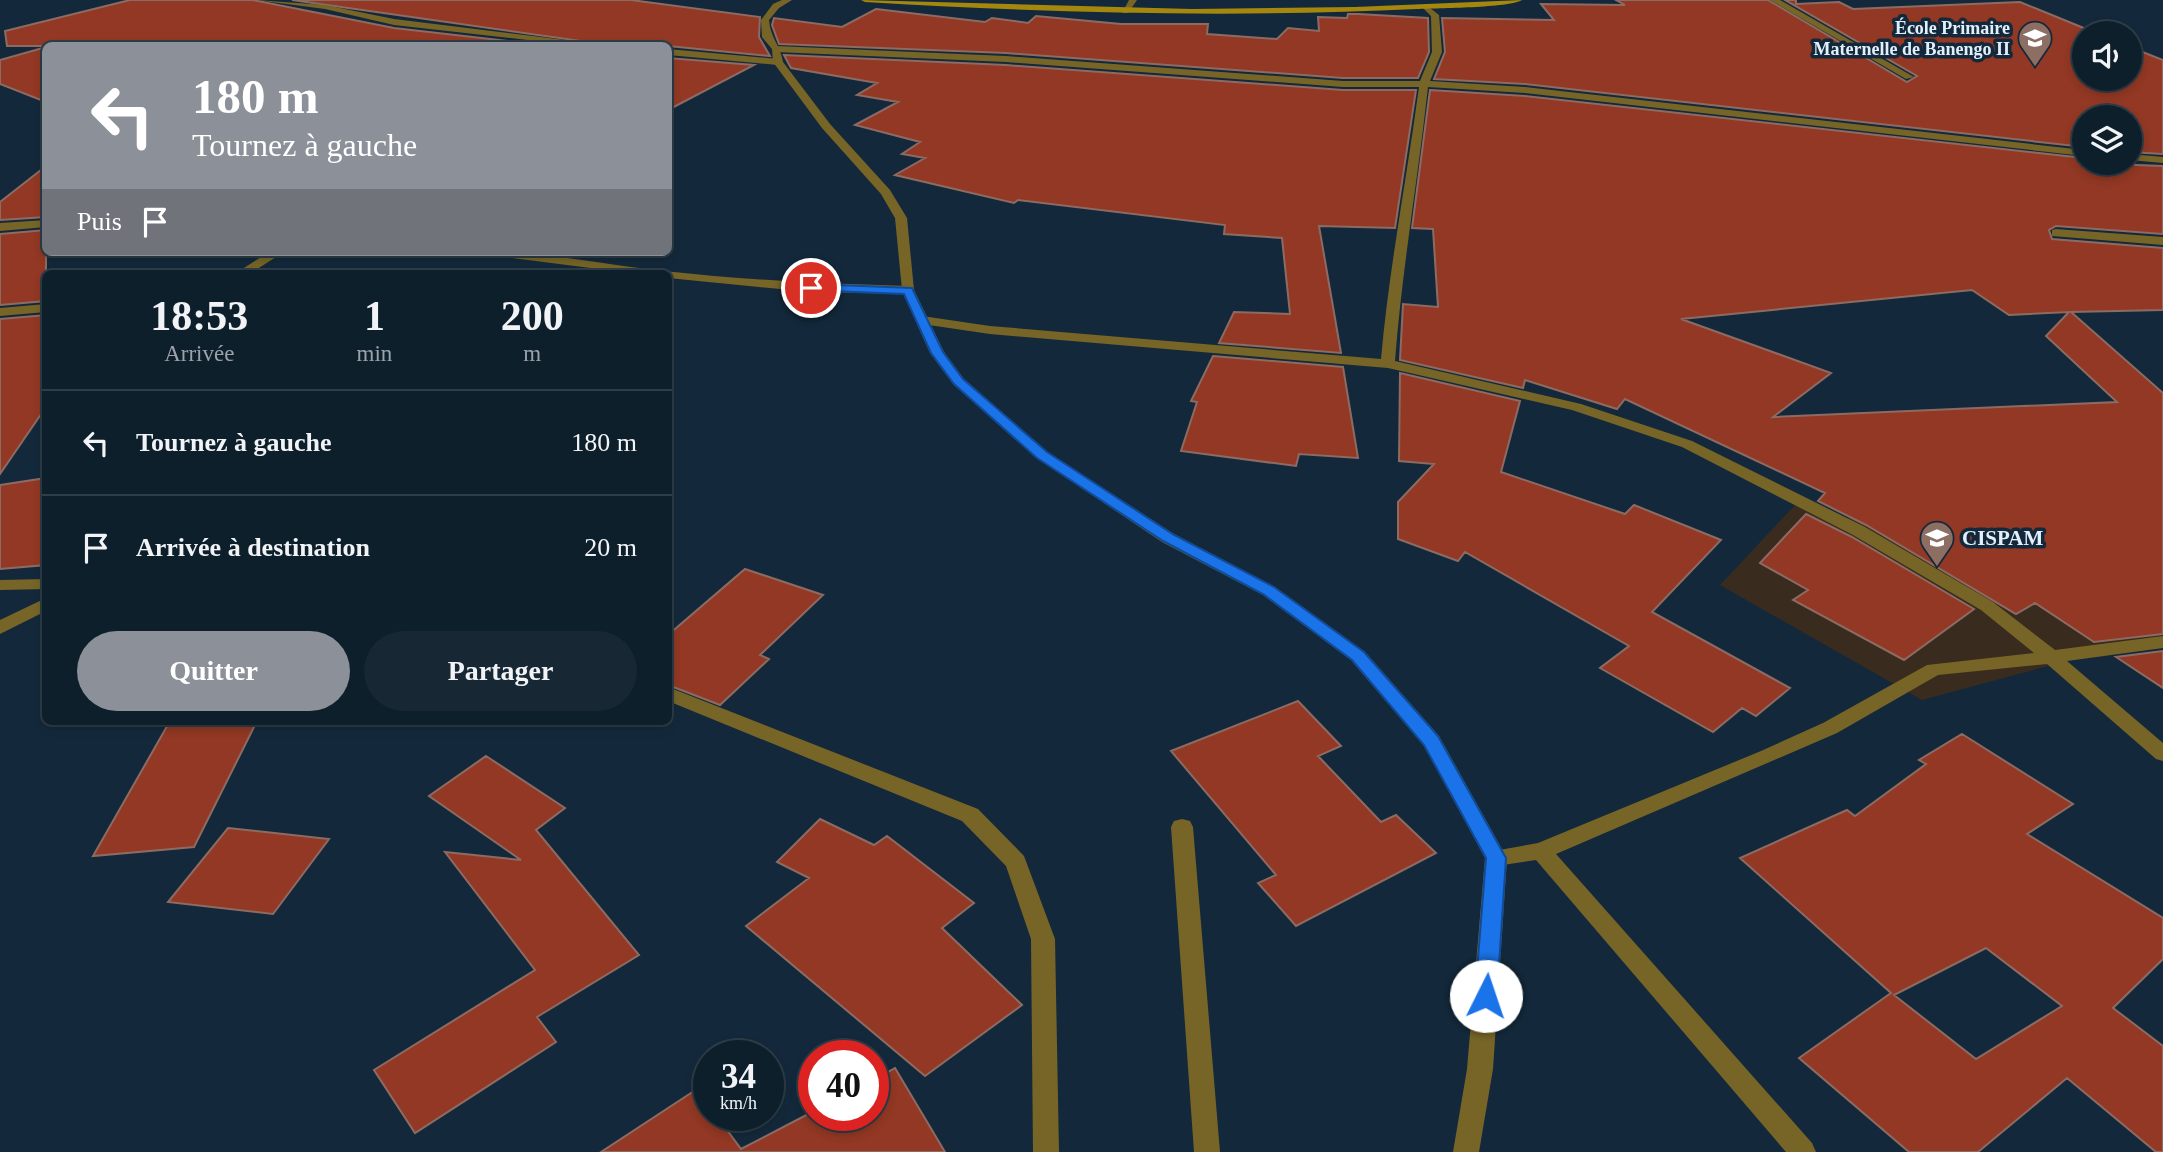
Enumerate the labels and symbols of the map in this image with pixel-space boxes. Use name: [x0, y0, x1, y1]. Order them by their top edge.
place label: École Primaire Maternelle de Banengo II: [1814, 17, 2010, 59]
school or university icon: École Primaire Maternelle de Banengo II: [2016, 19, 2054, 68]
pin: [781, 258, 841, 318]
school or university icon: CISPAM: [1918, 519, 1956, 568]
place label: CISPAM: [1962, 526, 2043, 550]
position arrow: [1449, 959, 1523, 1033]
speed limit sign: 40: [798, 1040, 889, 1131]

